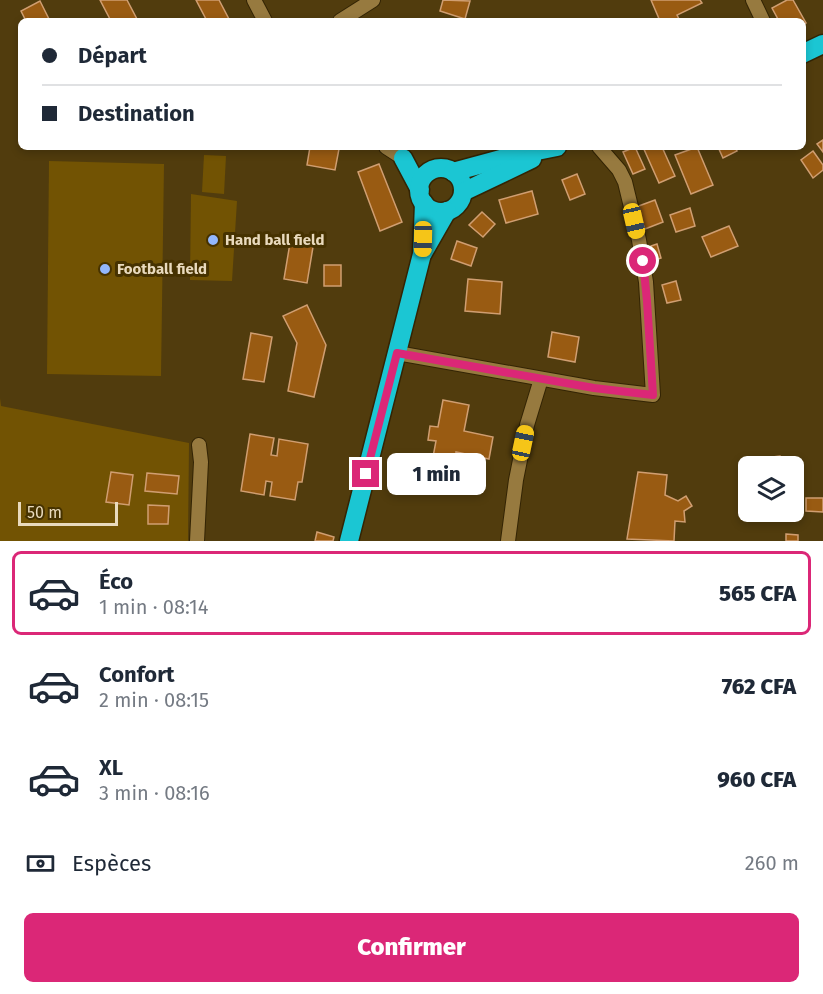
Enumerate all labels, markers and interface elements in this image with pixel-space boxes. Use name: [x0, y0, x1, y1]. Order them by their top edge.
text: Départ: [78, 42, 147, 69]
text: Destination: [78, 100, 195, 127]
car: [621, 201, 647, 241]
car: [414, 221, 432, 257]
place label: Hand ball field: [225, 231, 324, 249]
marker: Hand ball field: [206, 233, 220, 247]
route start: [629, 247, 656, 274]
place label: Football field: [117, 260, 207, 278]
marker: Football field: [98, 262, 112, 276]
car: [510, 424, 536, 462]
callout: 1 min: [387, 453, 486, 495]
map controls: [738, 456, 804, 522]
button: layers: [738, 456, 804, 522]
route end: [352, 460, 379, 487]
text: 1 min: [413, 462, 460, 486]
scale bar: [18, 499, 118, 526]
text: 50 m: [27, 503, 62, 522]
icon: car: [27, 566, 81, 620]
text: Éco: [99, 568, 133, 595]
text: 565 CFA: [719, 580, 796, 607]
text: 1 min · 08:14: [99, 595, 208, 619]
icon: car: [27, 659, 81, 713]
text: Confort: [99, 661, 175, 688]
text: 762 CFA: [722, 673, 796, 700]
text: 2 min · 08:15: [99, 688, 209, 712]
icon: car: [27, 752, 81, 806]
text: XL: [99, 754, 123, 781]
text: 960 CFA: [717, 766, 796, 793]
text: 3 min · 08:16: [99, 781, 210, 805]
icon: cash: [24, 847, 57, 880]
text: Espèces: [72, 850, 151, 877]
text: 260 m: [745, 851, 799, 875]
button: Confirmer: [24, 913, 799, 982]

